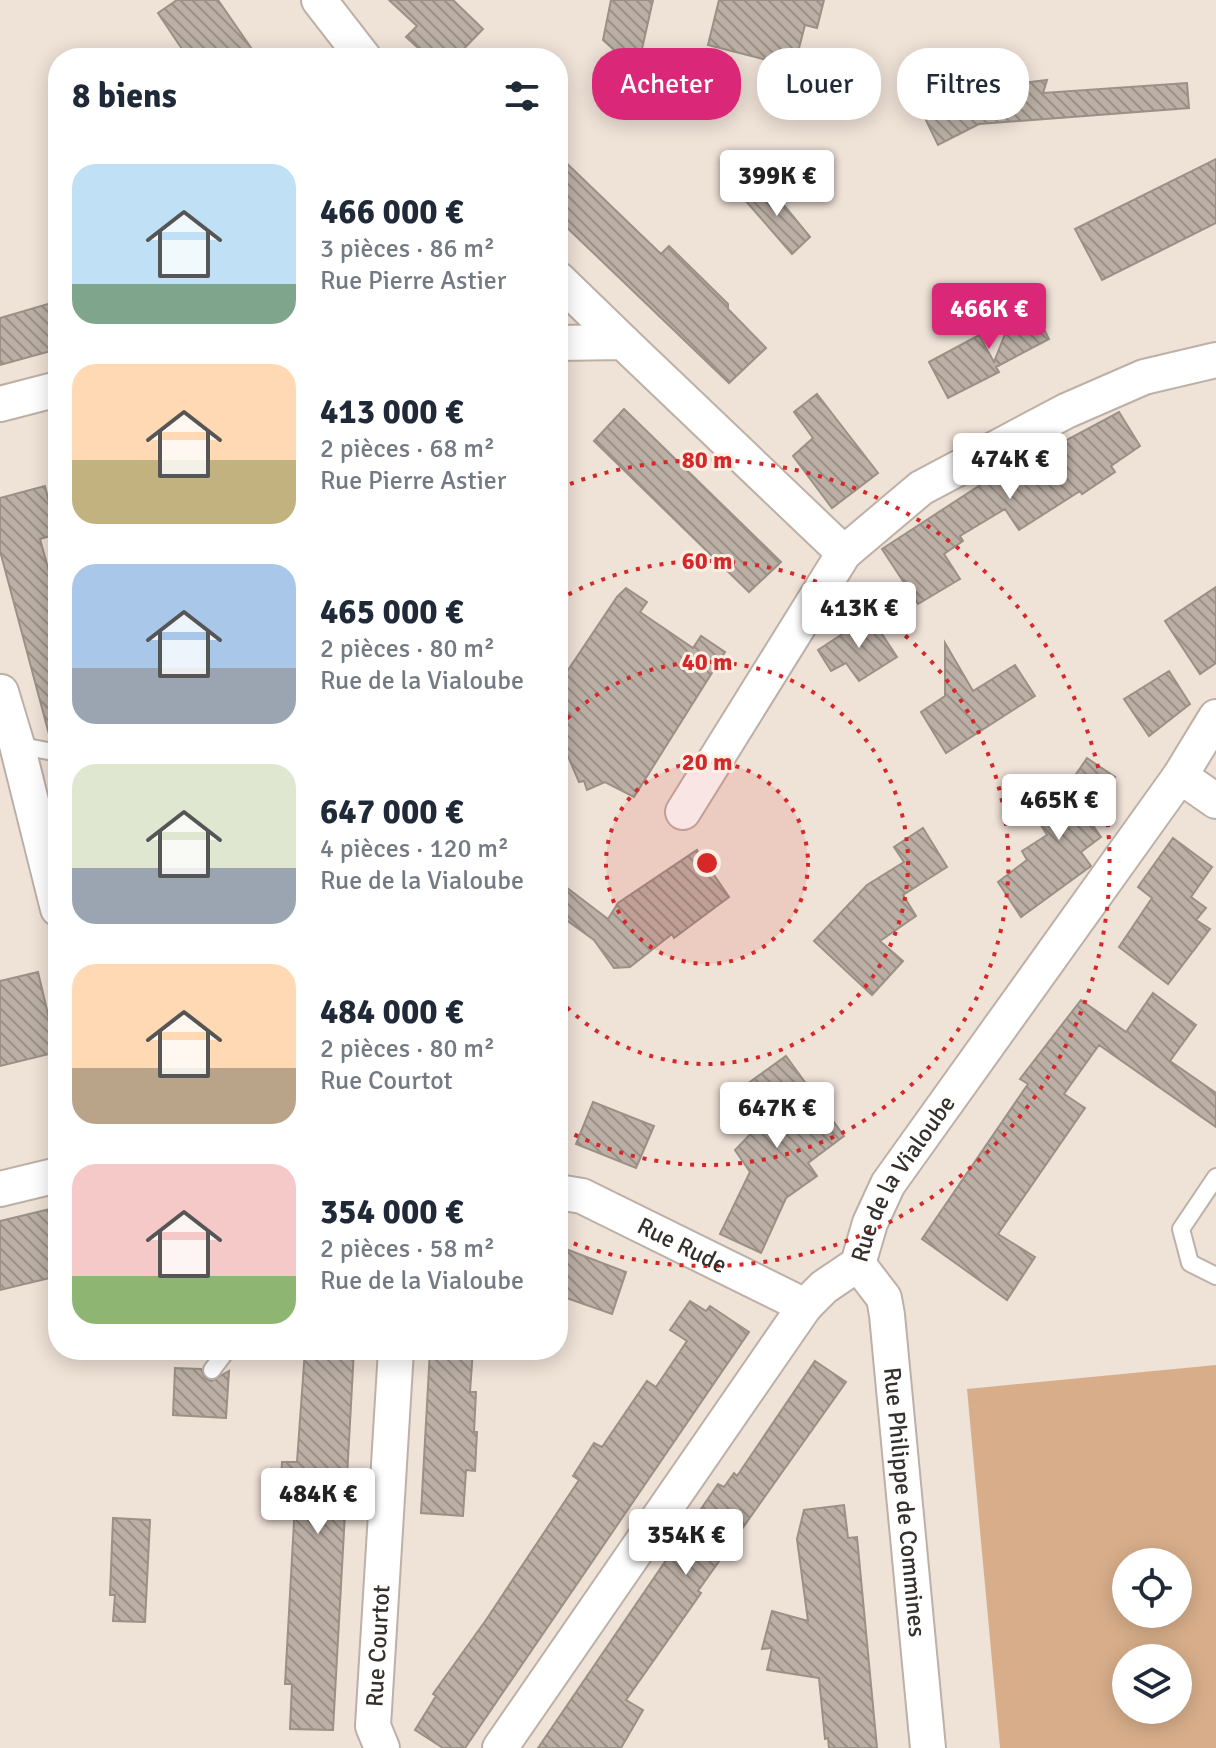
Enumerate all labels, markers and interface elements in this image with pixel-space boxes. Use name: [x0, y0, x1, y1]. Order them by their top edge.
chip: Acheter: [592, 48, 741, 120]
chip: Louer: [757, 48, 881, 120]
chip: Filtres: [897, 48, 1029, 120]
icon: filters: [500, 74, 544, 118]
text: 8 biens: [72, 75, 177, 117]
pin: 399K €: [712, 150, 842, 218]
text: 399K €: [738, 160, 816, 192]
text: 466 000 €: [320, 191, 463, 233]
icon: home: [136, 196, 232, 292]
text: 3 pièces · 86 m²: [320, 233, 495, 265]
text: Rue Pierre Astier: [320, 265, 506, 297]
pin: 466K €: [924, 283, 1054, 351]
text: 466K €: [950, 293, 1028, 325]
text: 413 000 €: [320, 391, 463, 433]
icon: home: [136, 396, 232, 492]
text: 2 pièces · 68 m²: [320, 433, 495, 465]
pin: 474K €: [945, 433, 1075, 501]
text: 474K €: [971, 443, 1049, 475]
text: 80 m: [682, 445, 732, 475]
text: Rue Pierre Astier: [320, 465, 506, 497]
text: 60 m: [682, 546, 732, 576]
pin: 413K €: [794, 582, 924, 650]
text: 465 000 €: [320, 591, 463, 633]
text: 413K €: [820, 592, 898, 624]
icon: home: [136, 596, 232, 692]
text: 2 pièces · 80 m²: [320, 633, 495, 665]
text: 40 m: [682, 647, 732, 677]
text: Rue de la Vialoube: [320, 665, 524, 697]
text: 20 m: [682, 747, 732, 777]
pin: 465K €: [994, 774, 1124, 842]
text: 465K €: [1020, 784, 1098, 816]
text: 647 000 €: [320, 791, 463, 833]
icon: home: [136, 796, 232, 892]
text: 4 pièces · 120 m²: [320, 833, 509, 865]
centre of rings: [693, 849, 721, 877]
text: Rue de la Vialoube: [320, 865, 524, 897]
text: 484 000 €: [320, 991, 463, 1033]
icon: home: [136, 996, 232, 1092]
text: 2 pièces · 80 m²: [320, 1033, 495, 1065]
text: Rue Courtot: [320, 1065, 453, 1097]
pin: 647K €: [712, 1082, 842, 1150]
street label: Rue de la Vialoube: [844, 1089, 962, 1265]
text: 647K €: [738, 1092, 816, 1124]
text: 354 000 €: [320, 1191, 463, 1233]
icon: home: [136, 1196, 232, 1292]
street label: Rue Rude: [632, 1211, 732, 1280]
text: 2 pièces · 58 m²: [320, 1233, 495, 1265]
text: Rue de la Vialoube: [320, 1265, 524, 1297]
street label: Rue Philippe de Commines: [877, 1366, 932, 1638]
pin: 484K €: [253, 1468, 383, 1536]
text: 484K €: [279, 1478, 357, 1510]
pin: 354K €: [621, 1509, 751, 1577]
text: 354K €: [647, 1519, 725, 1551]
map controls: [1112, 1548, 1192, 1724]
button: locate: [1112, 1548, 1192, 1628]
street label: Rue Courtot: [359, 1584, 397, 1708]
button: layers: [1112, 1644, 1192, 1724]

